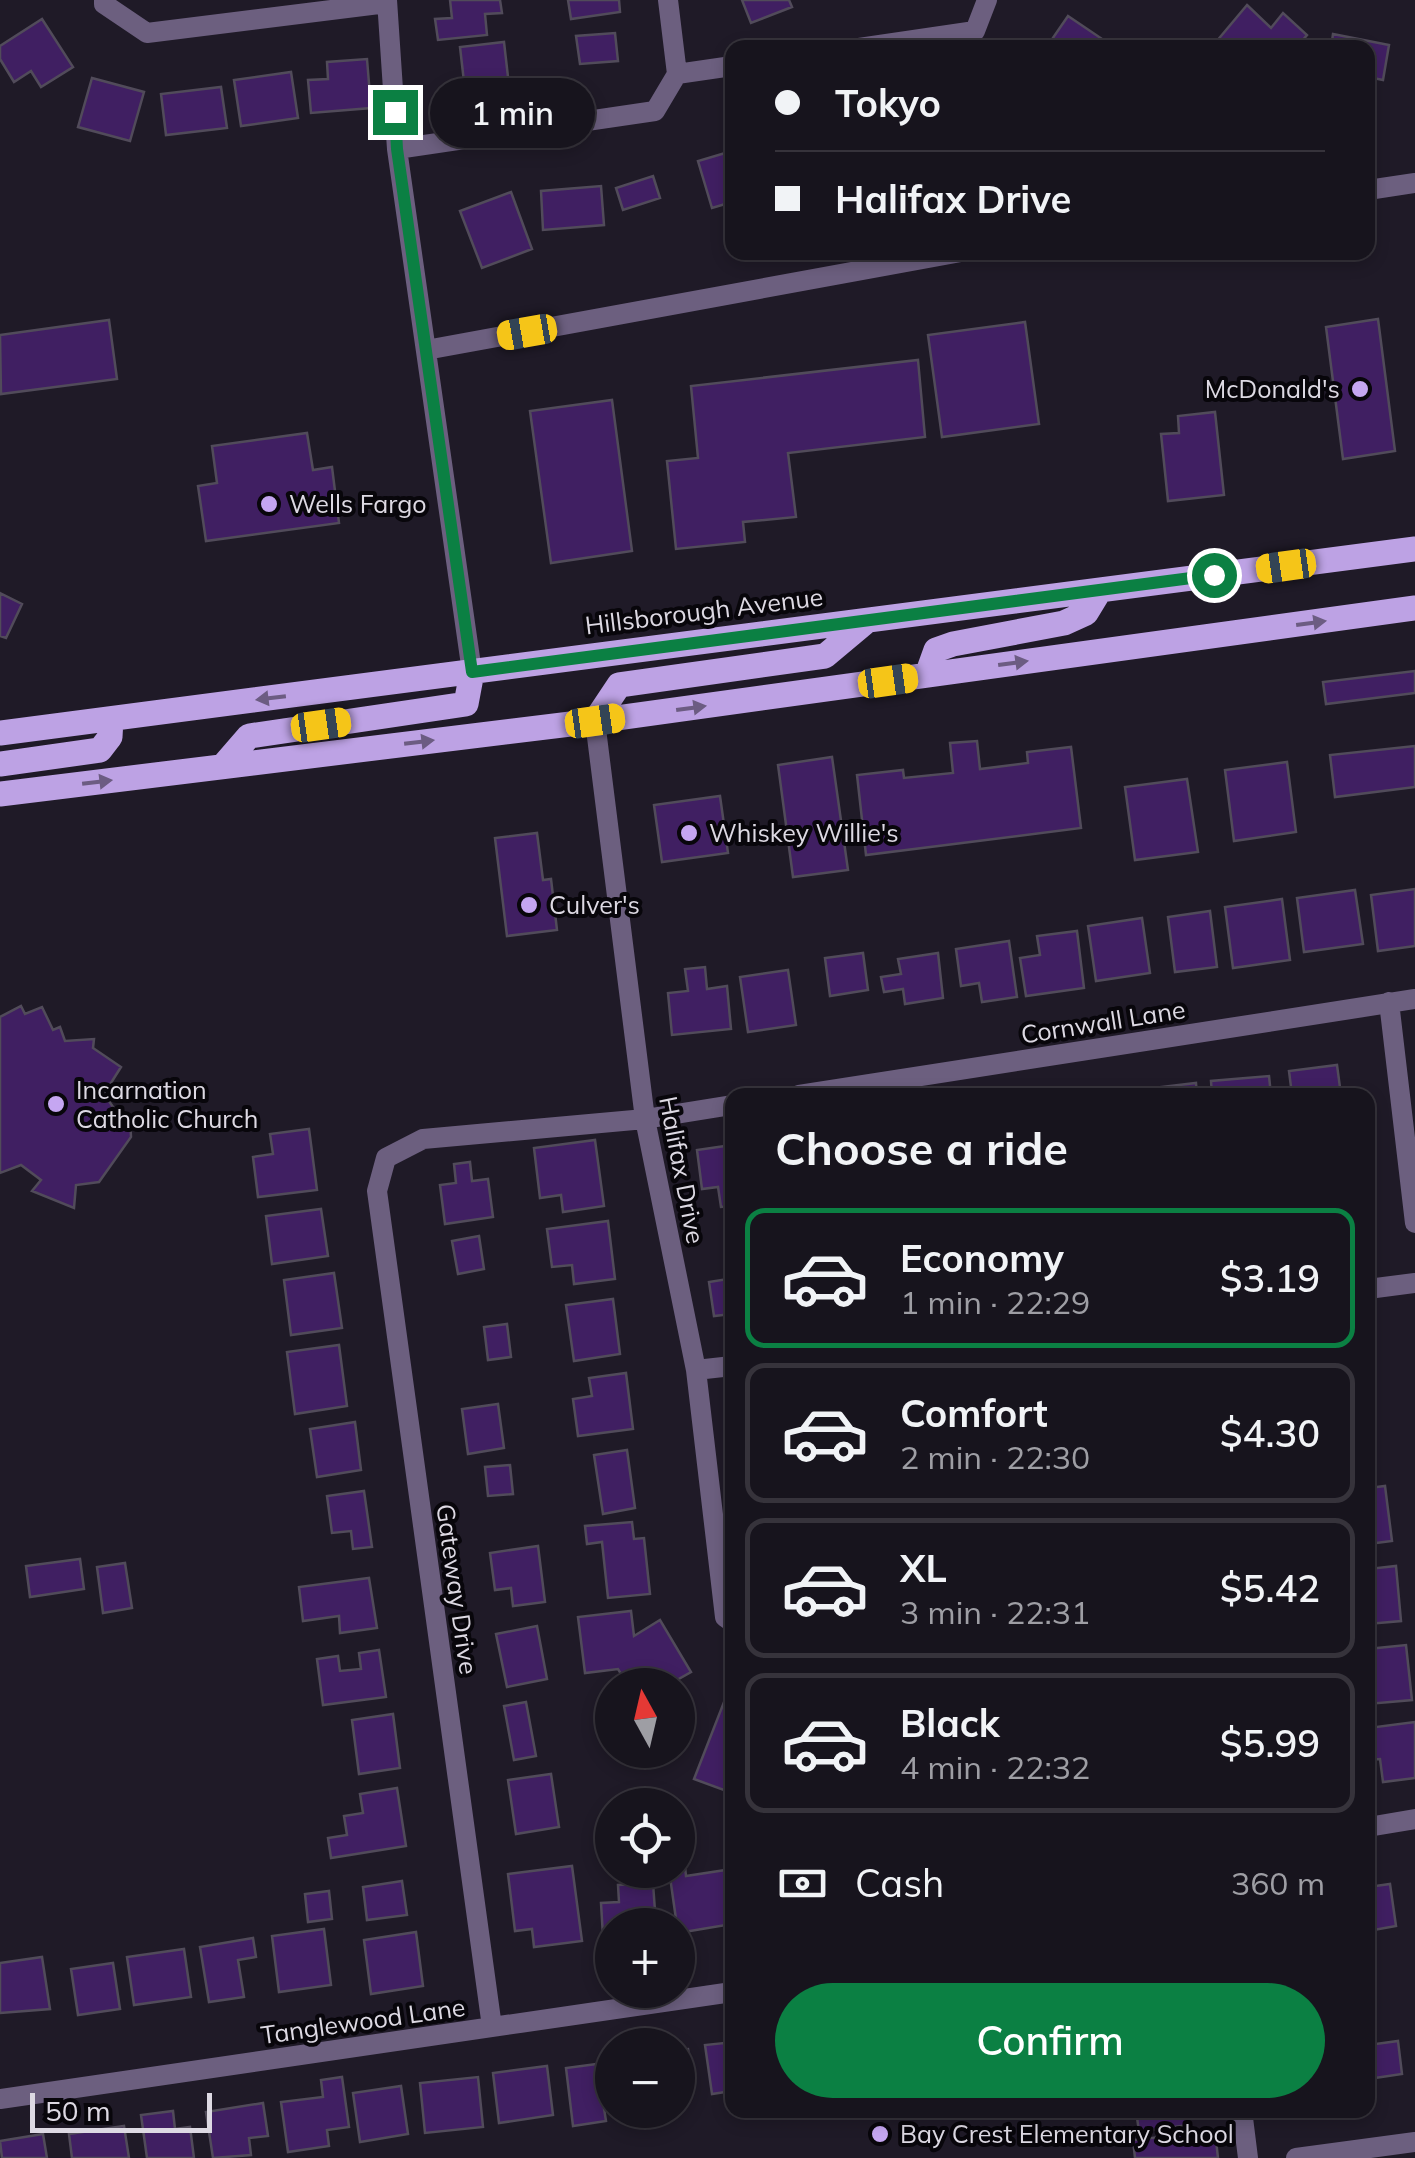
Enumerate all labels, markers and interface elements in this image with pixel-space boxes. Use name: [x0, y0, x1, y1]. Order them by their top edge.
callout: 1 min: [430, 77, 595, 147]
text: Tokyo: [835, 79, 941, 127]
route end: [373, 90, 418, 135]
text: 1 min: [471, 93, 554, 133]
text: Halifax Drive: [835, 175, 1071, 223]
car: [495, 312, 559, 352]
place label: McDonald's: [1205, 373, 1340, 404]
marker: McDonald's: [1349, 378, 1371, 400]
place label: Wells Fargo: [289, 488, 427, 519]
marker: Wells Fargo: [258, 493, 280, 515]
car: [1254, 547, 1318, 585]
route start: [1192, 553, 1237, 598]
street label: Hillsborough Avenue: [583, 581, 825, 640]
one-way arrow: [1296, 614, 1328, 630]
one-way arrow: [998, 655, 1030, 671]
car: [856, 662, 920, 700]
one-way arrow: [255, 690, 287, 706]
one-way arrow: [676, 700, 708, 716]
car: [563, 702, 627, 740]
car: [289, 706, 353, 744]
one-way arrow: [404, 734, 436, 750]
one-way arrow: [81, 774, 113, 790]
place label: Whiskey Willie's: [709, 817, 899, 848]
marker: Whiskey Willie's: [678, 822, 700, 844]
place label: Culver's: [549, 889, 640, 920]
marker: Culver's: [518, 894, 540, 916]
street label: Cornwall Lane: [1019, 993, 1187, 1050]
place label: Incarnation Catholic Church: [76, 1074, 258, 1134]
marker: Incarnation Catholic Church: [45, 1093, 67, 1115]
street label: Halifax Drive: [653, 1093, 712, 1246]
text: Choose a ride: [775, 1120, 1068, 1176]
icon: car: [780, 1233, 870, 1323]
text: Economy: [900, 1234, 1064, 1282]
text: $3.19: [1220, 1254, 1320, 1302]
text: 1 min · 22:29: [900, 1282, 1090, 1322]
icon: car: [780, 1388, 870, 1478]
text: Comfort: [900, 1389, 1048, 1437]
text: $4.30: [1220, 1409, 1320, 1457]
text: 2 min · 22:30: [900, 1437, 1090, 1477]
street label: Gateway Drive: [430, 1502, 485, 1676]
icon: car: [780, 1543, 870, 1633]
text: XL: [900, 1544, 947, 1592]
text: $5.42: [1220, 1564, 1320, 1612]
text: 3 min · 22:31: [900, 1592, 1090, 1632]
north arrow: [595, 1668, 695, 1768]
map controls: [595, 1668, 695, 2128]
icon: car: [780, 1698, 870, 1788]
text: Black: [900, 1699, 1000, 1747]
text: $5.99: [1220, 1719, 1320, 1767]
text: 4 min · 22:32: [900, 1747, 1090, 1787]
button: locate: [595, 1788, 695, 1888]
icon: cash: [775, 1856, 830, 1911]
text: Cash: [855, 1859, 944, 1907]
text: 360 m: [1231, 1863, 1325, 1903]
button: +: [595, 1908, 695, 2008]
button: Confirm: [775, 1983, 1325, 2098]
street label: Tanglewood Lane: [259, 1991, 467, 2050]
button: −: [595, 2028, 695, 2128]
scale bar: [30, 2088, 212, 2132]
text: 50 m: [45, 2093, 111, 2128]
place label: Bay Crest Elementary School: [900, 2118, 1234, 2149]
marker: Bay Crest Elementary School: [869, 2123, 891, 2145]

